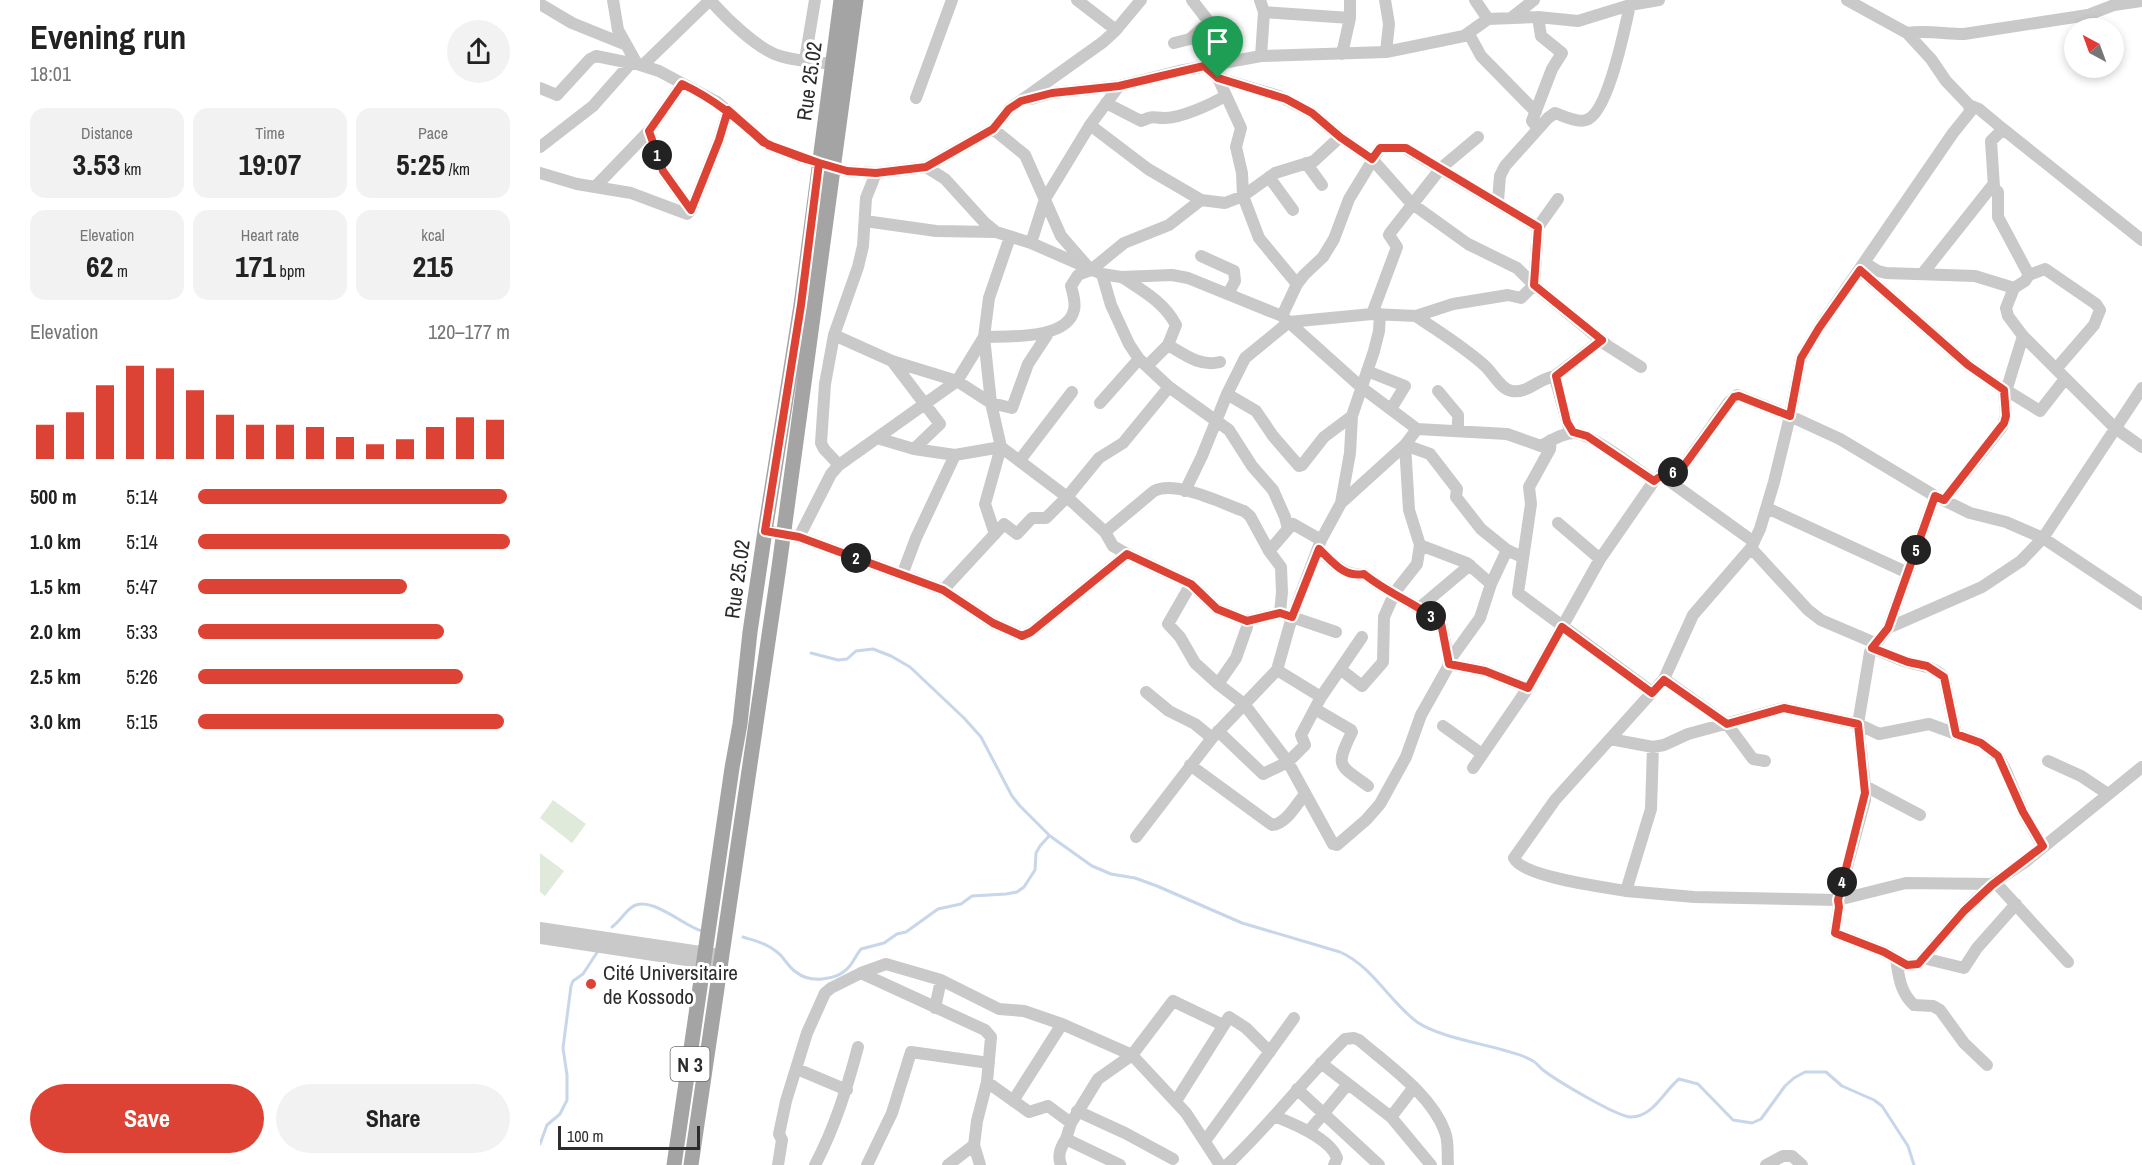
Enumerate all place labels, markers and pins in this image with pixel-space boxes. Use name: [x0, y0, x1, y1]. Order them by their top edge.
pin: [1192, 16, 1243, 78]
pin: 1: [642, 140, 672, 170]
pin: 6: [1658, 457, 1688, 487]
pin: 5: [1901, 535, 1931, 565]
pin: 2: [841, 543, 871, 573]
pin: 3: [1416, 601, 1446, 631]
pin: 4: [1827, 867, 1857, 897]
place label: Cité Universitaire de Kossodo: [603, 958, 738, 1011]
marker: Cité Universitaire de Kossodo: [584, 977, 598, 991]

